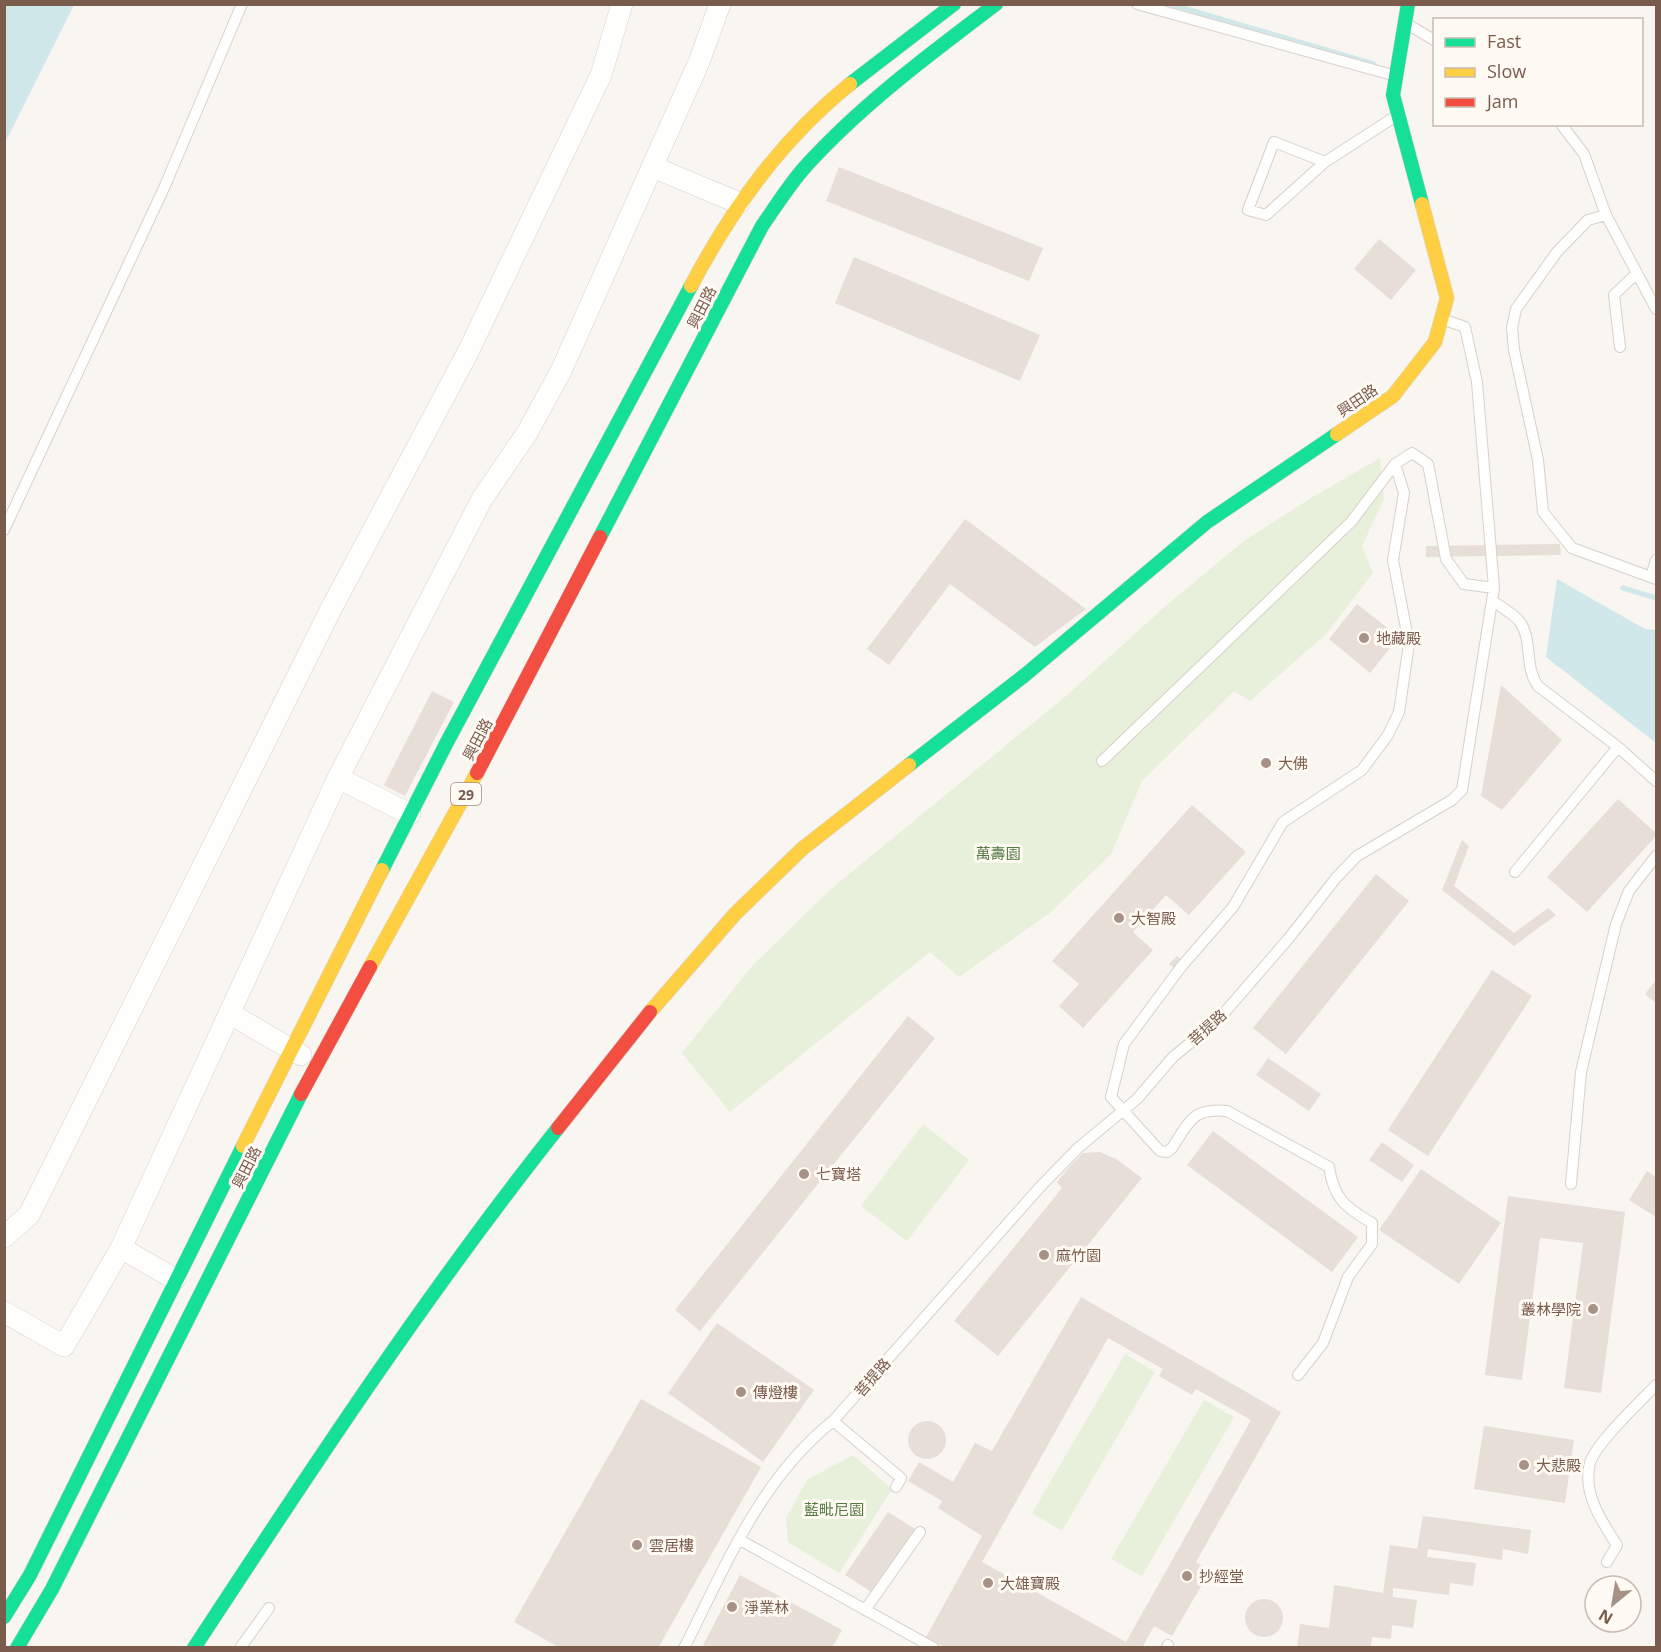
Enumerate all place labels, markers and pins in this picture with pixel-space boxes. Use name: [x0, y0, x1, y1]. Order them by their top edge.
place label: 地藏殿: [1376, 628, 1421, 648]
marker: 地藏殿: [1357, 631, 1371, 645]
place label: 大佛: [1278, 753, 1308, 773]
marker: 大佛: [1259, 756, 1273, 770]
place label: 大智殿: [1131, 908, 1176, 928]
marker: 大智殿: [1112, 911, 1126, 925]
place label: 七寶塔: [816, 1164, 861, 1184]
marker: 七寶塔: [797, 1167, 811, 1181]
place label: 麻竹園: [1056, 1245, 1101, 1265]
marker: 麻竹園: [1037, 1248, 1051, 1262]
place label: 叢林學院: [1521, 1299, 1581, 1319]
marker: 叢林學院: [1586, 1302, 1600, 1316]
place label: 傳燈樓: [753, 1382, 798, 1402]
marker: 傳燈樓: [734, 1385, 748, 1399]
place label: 大悲殿: [1536, 1455, 1581, 1475]
marker: 大悲殿: [1517, 1458, 1531, 1472]
place label: 雲居樓: [649, 1535, 694, 1555]
marker: 雲居樓: [630, 1538, 644, 1552]
place label: 抄經堂: [1199, 1566, 1244, 1586]
marker: 抄經堂: [1180, 1569, 1194, 1583]
place label: 大雄寶殿: [1000, 1573, 1060, 1593]
marker: 大雄寶殿: [981, 1576, 995, 1590]
place label: 淨業林: [744, 1597, 789, 1617]
marker: 淨業林: [725, 1600, 739, 1614]

